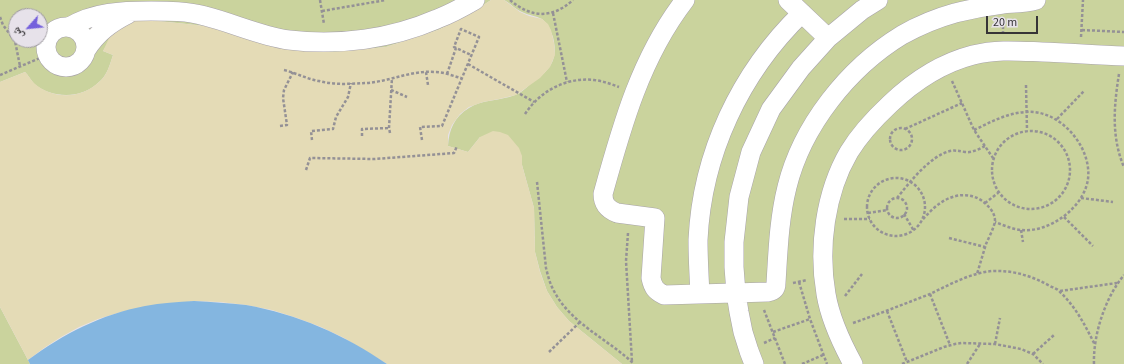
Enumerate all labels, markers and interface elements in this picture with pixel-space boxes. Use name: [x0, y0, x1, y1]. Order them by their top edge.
north arrow: [8, 8, 48, 48]
scale bar: [988, 8, 1040, 34]
text: 20 m: [993, 14, 1017, 31]
text: ش: [8, 25, 27, 42]

